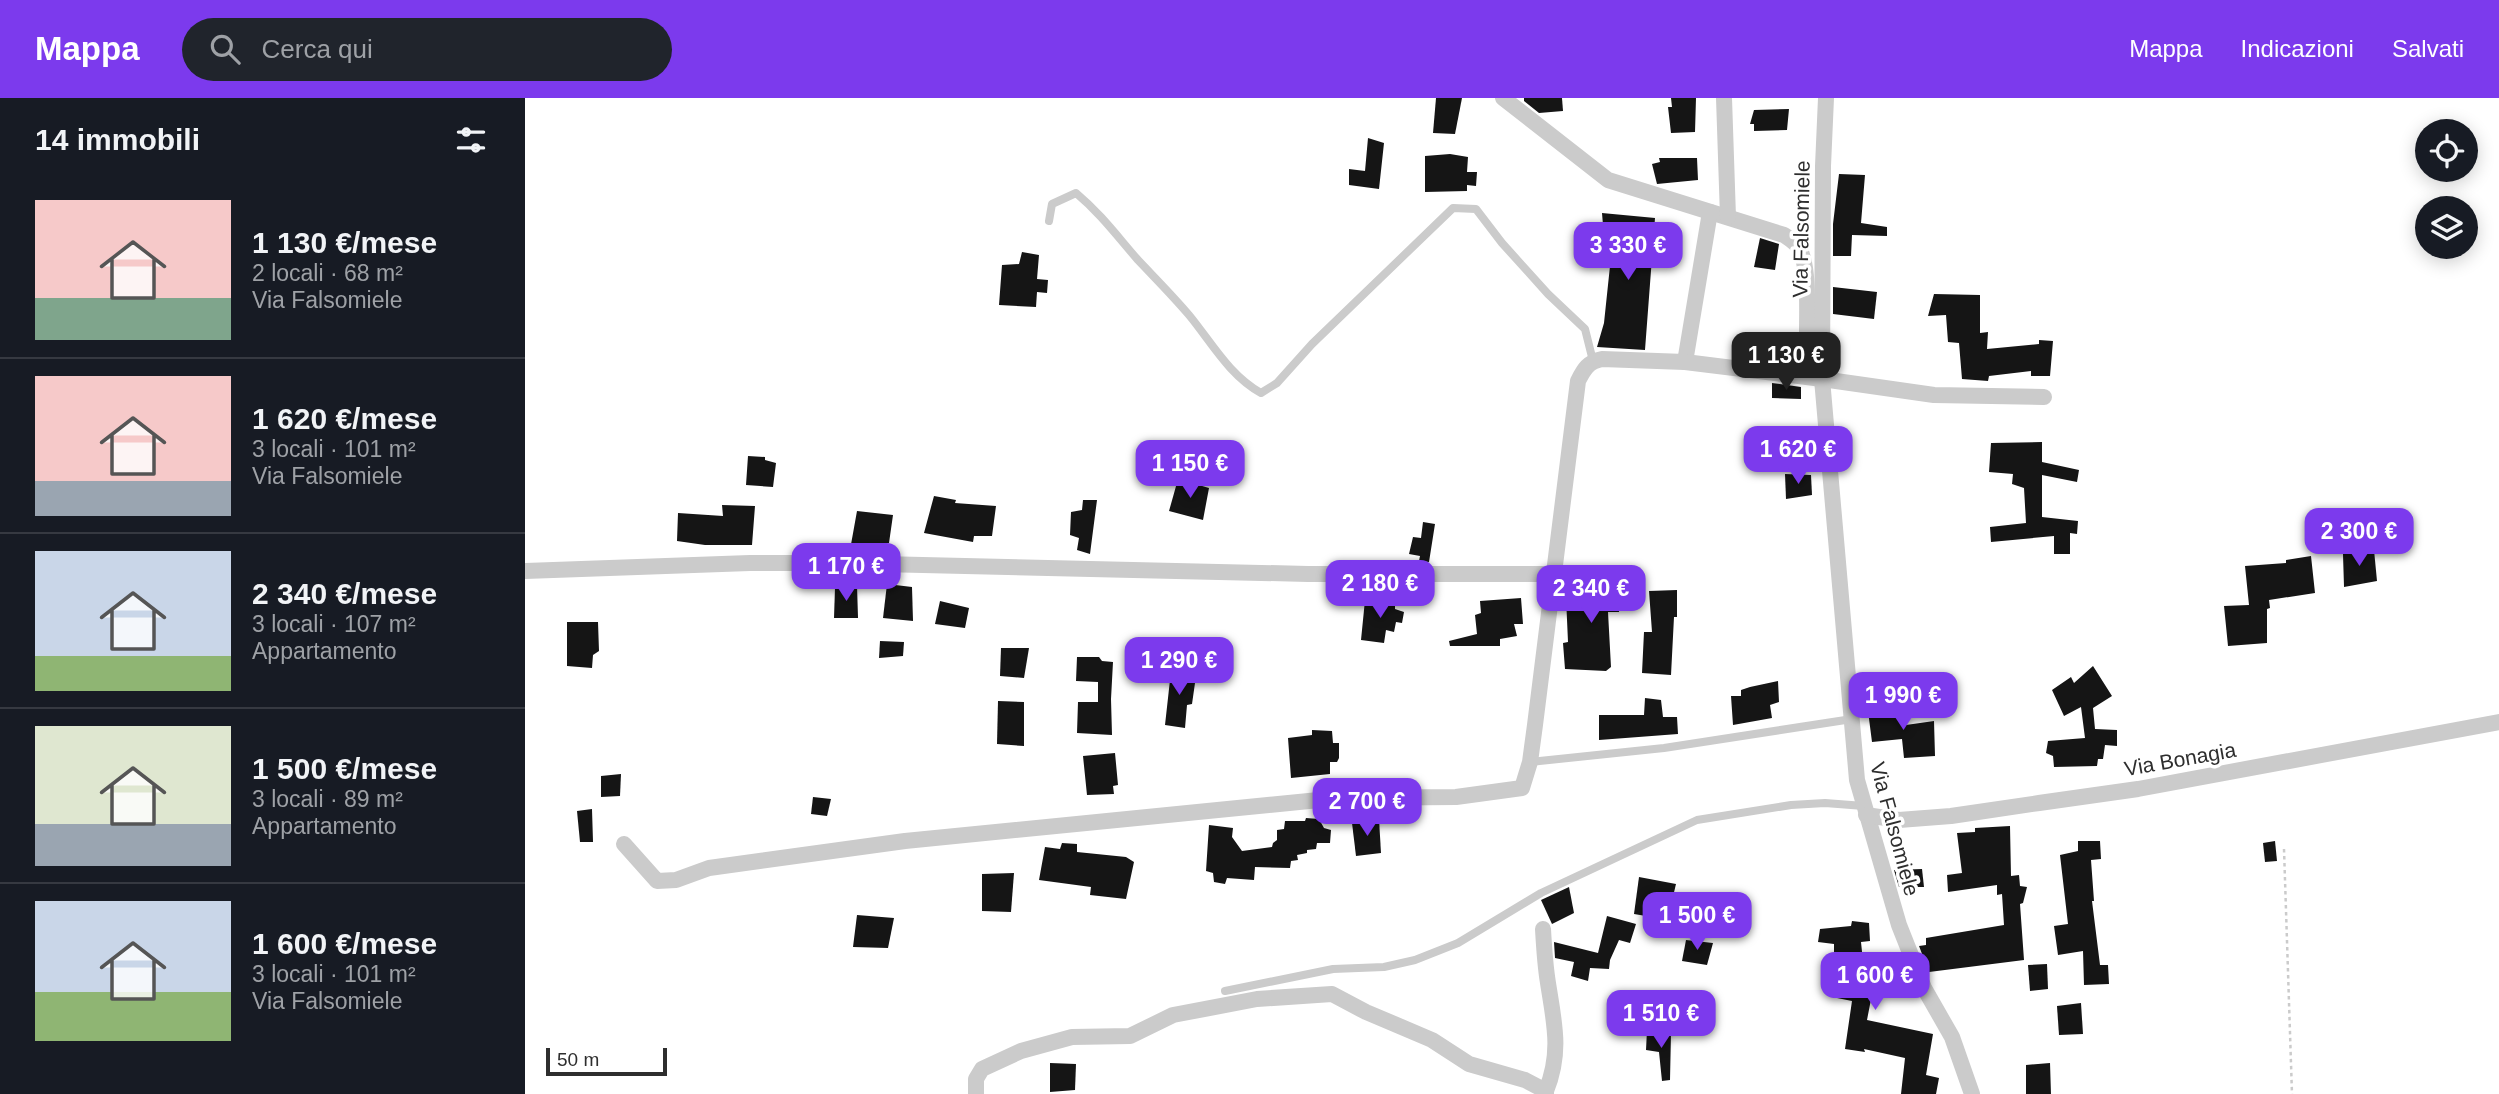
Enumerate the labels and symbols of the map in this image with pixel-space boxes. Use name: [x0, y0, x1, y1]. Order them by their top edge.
street label: Via Falsomiele: [1788, 160, 1814, 298]
pin: 3 330 €: [1563, 222, 1693, 282]
pin: 1 130 €: [1721, 332, 1851, 392]
pin: 1 620 €: [1733, 426, 1863, 486]
pin: 1 150 €: [1125, 440, 1255, 500]
pin: 2 300 €: [2294, 508, 2424, 568]
pin: 1 170 €: [781, 544, 911, 603]
pin: 2 180 €: [1315, 560, 1445, 620]
pin: 2 340 €: [1526, 566, 1656, 625]
pin: 1 290 €: [1114, 638, 1244, 697]
pin: 1 990 €: [1838, 672, 1968, 732]
street label: Via Bonagia: [2122, 738, 2238, 780]
street label: Via Falsomiele: [1866, 760, 1924, 898]
pin: 2 700 €: [1302, 778, 1432, 838]
pin: 1 500 €: [1632, 892, 1762, 952]
pin: 1 600 €: [1810, 953, 1940, 1012]
pin: 1 510 €: [1596, 990, 1726, 1050]
scale bar: [546, 1045, 667, 1077]

